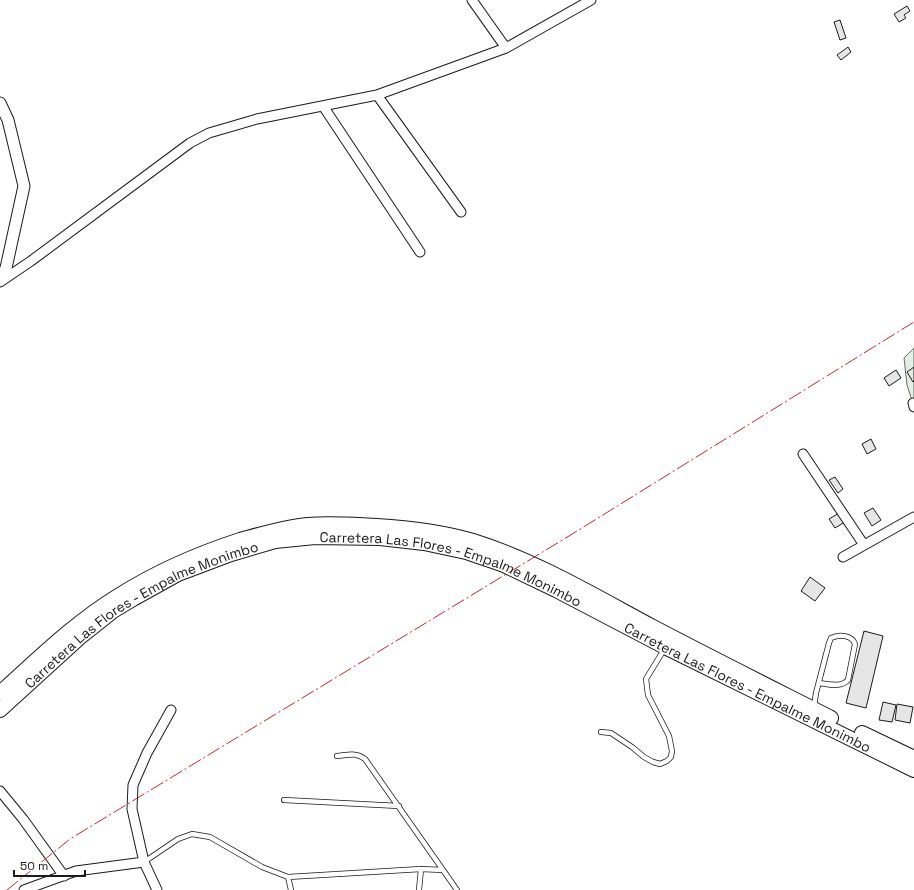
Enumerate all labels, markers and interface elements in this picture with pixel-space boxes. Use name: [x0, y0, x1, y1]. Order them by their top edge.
street label: Carretera Las Flores - Empalme Monimbo: [319, 528, 585, 611]
street label: Carretera Las Flores - Empalme Monimbo: [21, 537, 260, 692]
street label: Carretera Las Flores - Empalme Monimbo: [621, 618, 874, 756]
scale bar: [14, 852, 85, 878]
text: 50 m: [20, 858, 48, 874]

